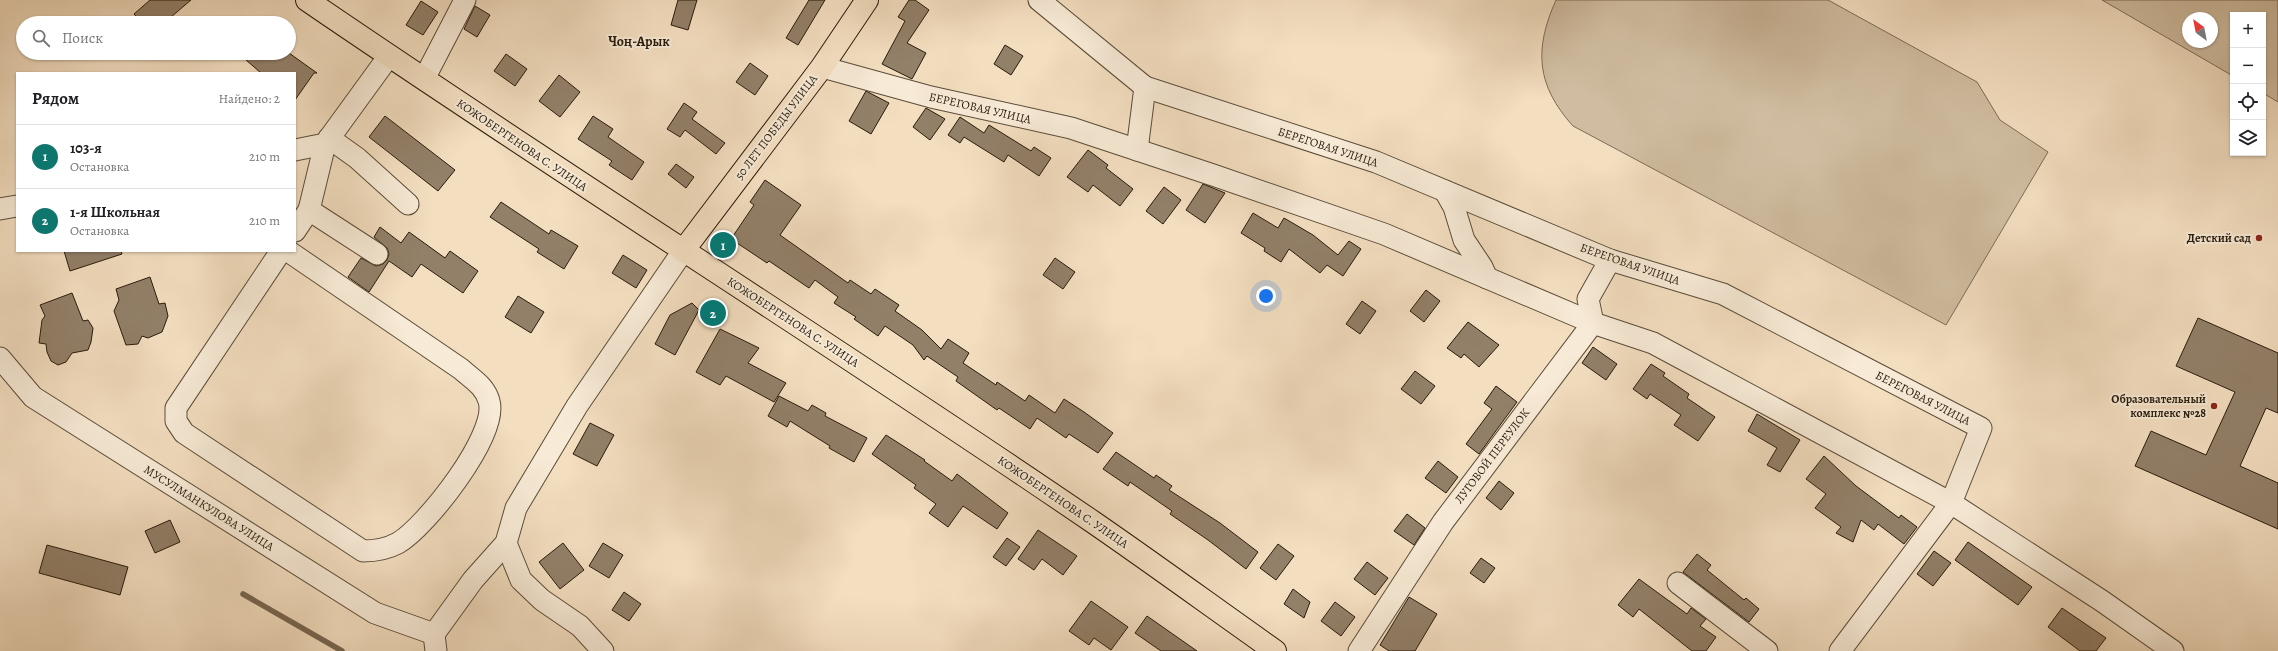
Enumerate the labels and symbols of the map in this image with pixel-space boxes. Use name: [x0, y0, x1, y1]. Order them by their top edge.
north arrow: [2182, 12, 2218, 48]
district label: Чоң-Арык: [608, 32, 670, 51]
street label: 50 ЛЕТ ПОБЕДЫ УЛИЦА: [731, 70, 821, 183]
street label: БЕРЕГОВАЯ УЛИЦА: [927, 88, 1034, 128]
street label: КОЖОБЕРГЕНОВА С. УЛИЦА: [453, 95, 591, 195]
street label: БЕРЕГОВАЯ УЛИЦА: [1276, 123, 1381, 171]
pin: 1: [710, 230, 736, 260]
place label: Детский сад: [2187, 230, 2251, 246]
marker: Детский сад: [2254, 233, 2264, 243]
street label: БЕРЕГОВАЯ УЛИЦА: [1578, 239, 1683, 289]
street label: КОЖОБЕРГЕНОВА С. УЛИЦА: [724, 273, 863, 371]
your location: [1256, 286, 1276, 306]
pin: 2: [700, 298, 726, 328]
street label: БЕРЕГОВАЯ УЛИЦА: [1873, 367, 1974, 429]
place label: Образовательный комплекс №28: [2111, 391, 2206, 421]
marker: Образовательный комплекс №28: [2209, 401, 2219, 411]
street label: ЛУГОВОЙ ПЕРЕУЛОК: [1451, 405, 1533, 507]
street label: КОЖОБЕРГЕНОВА С. УЛИЦА: [994, 452, 1132, 552]
street label: МУСУЛМАНКУЛОВА УЛИЦА: [141, 461, 278, 555]

